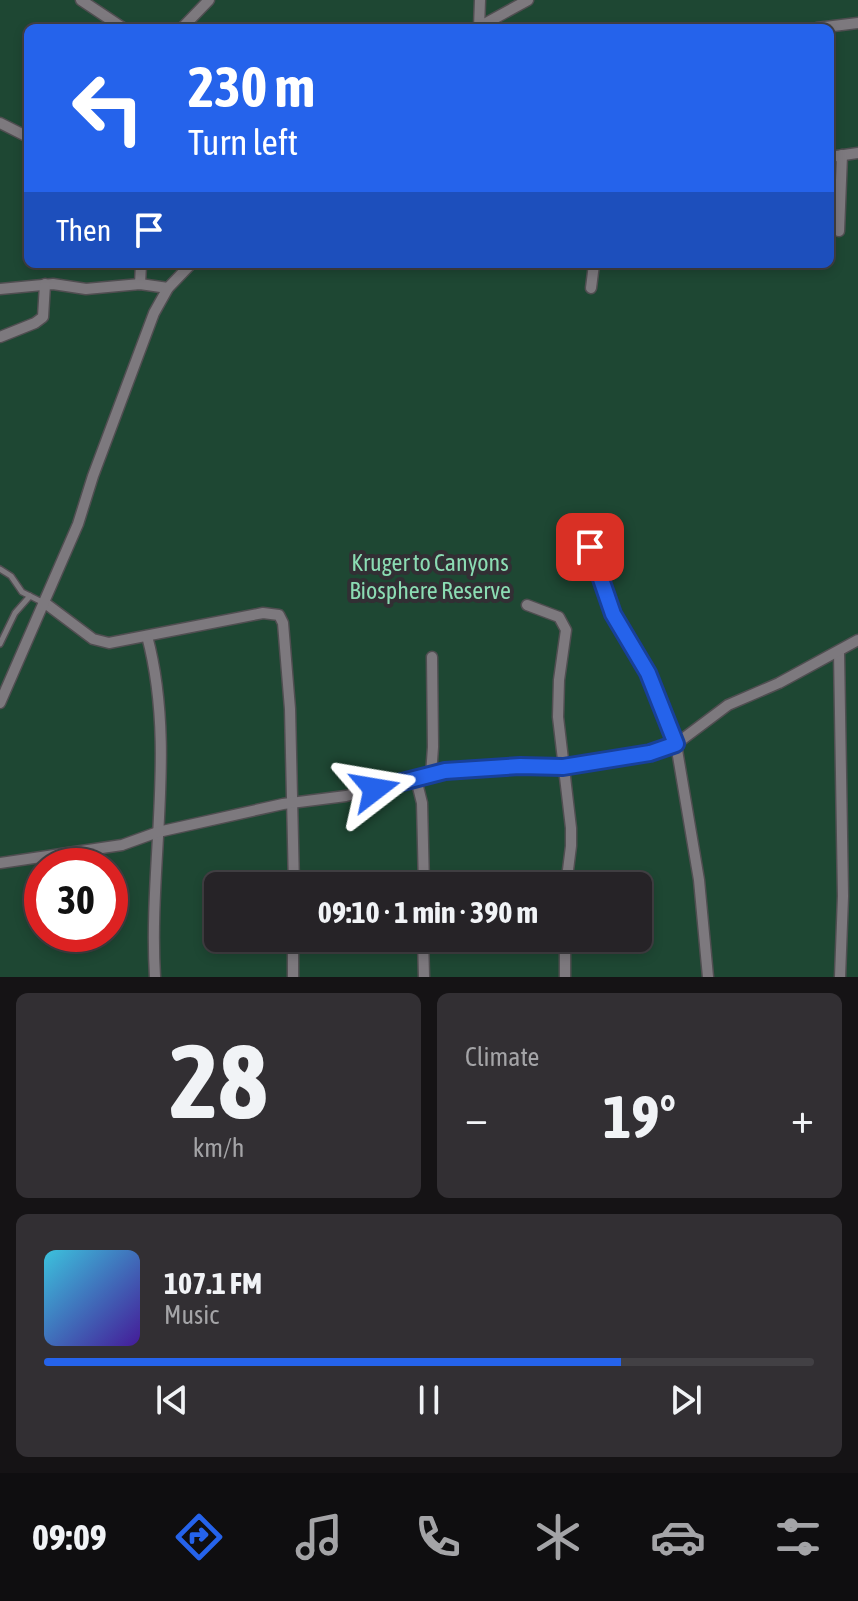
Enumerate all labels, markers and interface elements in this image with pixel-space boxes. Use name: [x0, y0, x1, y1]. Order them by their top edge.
text: 230 m: [188, 55, 315, 119]
icon: left: [56, 56, 160, 160]
text: Turn left: [188, 121, 298, 163]
icon: arrive: [127, 208, 171, 252]
text: Then: [56, 213, 111, 247]
pin: [556, 513, 624, 581]
icon: arrive: [568, 525, 612, 569]
park label: Kruger to Canyons Biosphere Reserve: [349, 549, 511, 604]
position arrow: [333, 747, 417, 831]
speed limit sign: 30: [24, 848, 128, 952]
text: 09:10 · 1 min · 390 m: [318, 895, 538, 929]
text: 28: [170, 1021, 267, 1140]
text: Climate: [465, 1042, 539, 1072]
text: 19°: [603, 1082, 676, 1151]
text: −: [465, 1092, 488, 1142]
text: +: [791, 1092, 814, 1142]
text: km/h: [193, 1133, 244, 1163]
text: 107.1 FM: [164, 1266, 262, 1300]
text: Music: [164, 1300, 219, 1330]
icon: previous: [150, 1378, 194, 1422]
icon: pause: [407, 1378, 451, 1422]
icon: next: [664, 1378, 708, 1422]
icon: directions: [171, 1509, 227, 1565]
icon: music: [291, 1509, 347, 1565]
icon: phone: [410, 1509, 466, 1565]
icon: climate: [530, 1509, 586, 1565]
icon: car: [650, 1509, 706, 1565]
icon: filters: [770, 1509, 826, 1565]
text: 09:09: [32, 1516, 107, 1558]

